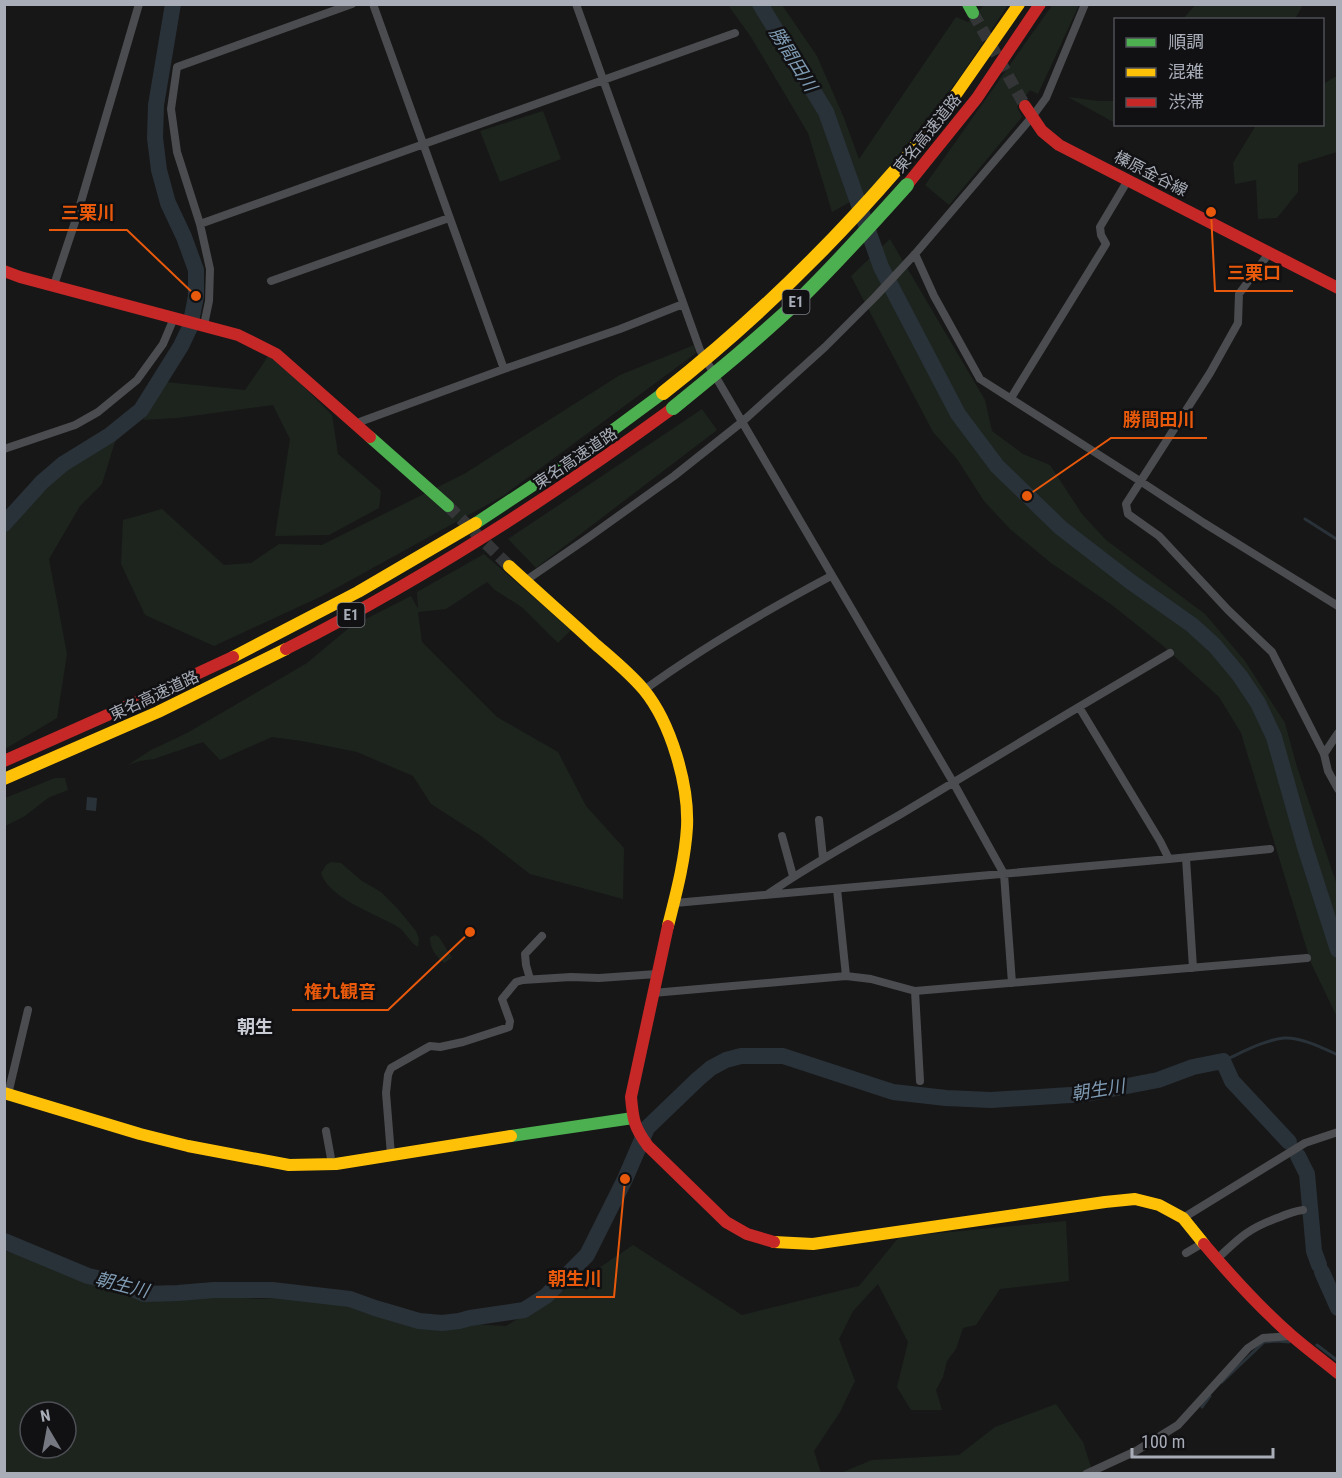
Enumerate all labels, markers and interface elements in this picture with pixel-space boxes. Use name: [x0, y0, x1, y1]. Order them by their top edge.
legend: [1114, 18, 1324, 126]
water label: 勝間田川: [765, 23, 822, 97]
text: 順調: [1168, 31, 1204, 52]
text: 混雑: [1168, 61, 1204, 82]
street label: 東名高速道路: [890, 90, 965, 177]
text: 渋滞: [1168, 91, 1204, 112]
street label: 榛原金谷線: [1111, 147, 1191, 200]
callout: 三栗川: [49, 194, 127, 230]
text: 三栗川: [61, 202, 115, 223]
callout: 三栗口: [1215, 255, 1293, 291]
text: 三栗口: [1227, 262, 1281, 283]
road number: E1: [782, 290, 810, 314]
callout: 勝間田川: [1111, 402, 1207, 438]
text: 勝間田川: [1123, 409, 1195, 430]
street label: 東名高速道路: [530, 424, 620, 493]
road number: E1: [338, 603, 364, 627]
street label: 東名高速道路: [107, 667, 202, 724]
callout: 権九観音: [292, 974, 388, 1010]
text: 権九観音: [304, 981, 376, 1002]
district label: 朝生: [237, 1016, 273, 1037]
water label: 朝生川: [1070, 1075, 1128, 1104]
callout: 朝生川: [536, 1261, 614, 1297]
water label: 朝生川: [93, 1268, 153, 1302]
text: 朝生川: [548, 1268, 602, 1289]
north arrow: [18, 1400, 78, 1460]
text: N: [39, 1406, 52, 1426]
scale bar: [1132, 1421, 1273, 1459]
text: 100 m: [1141, 1431, 1185, 1452]

